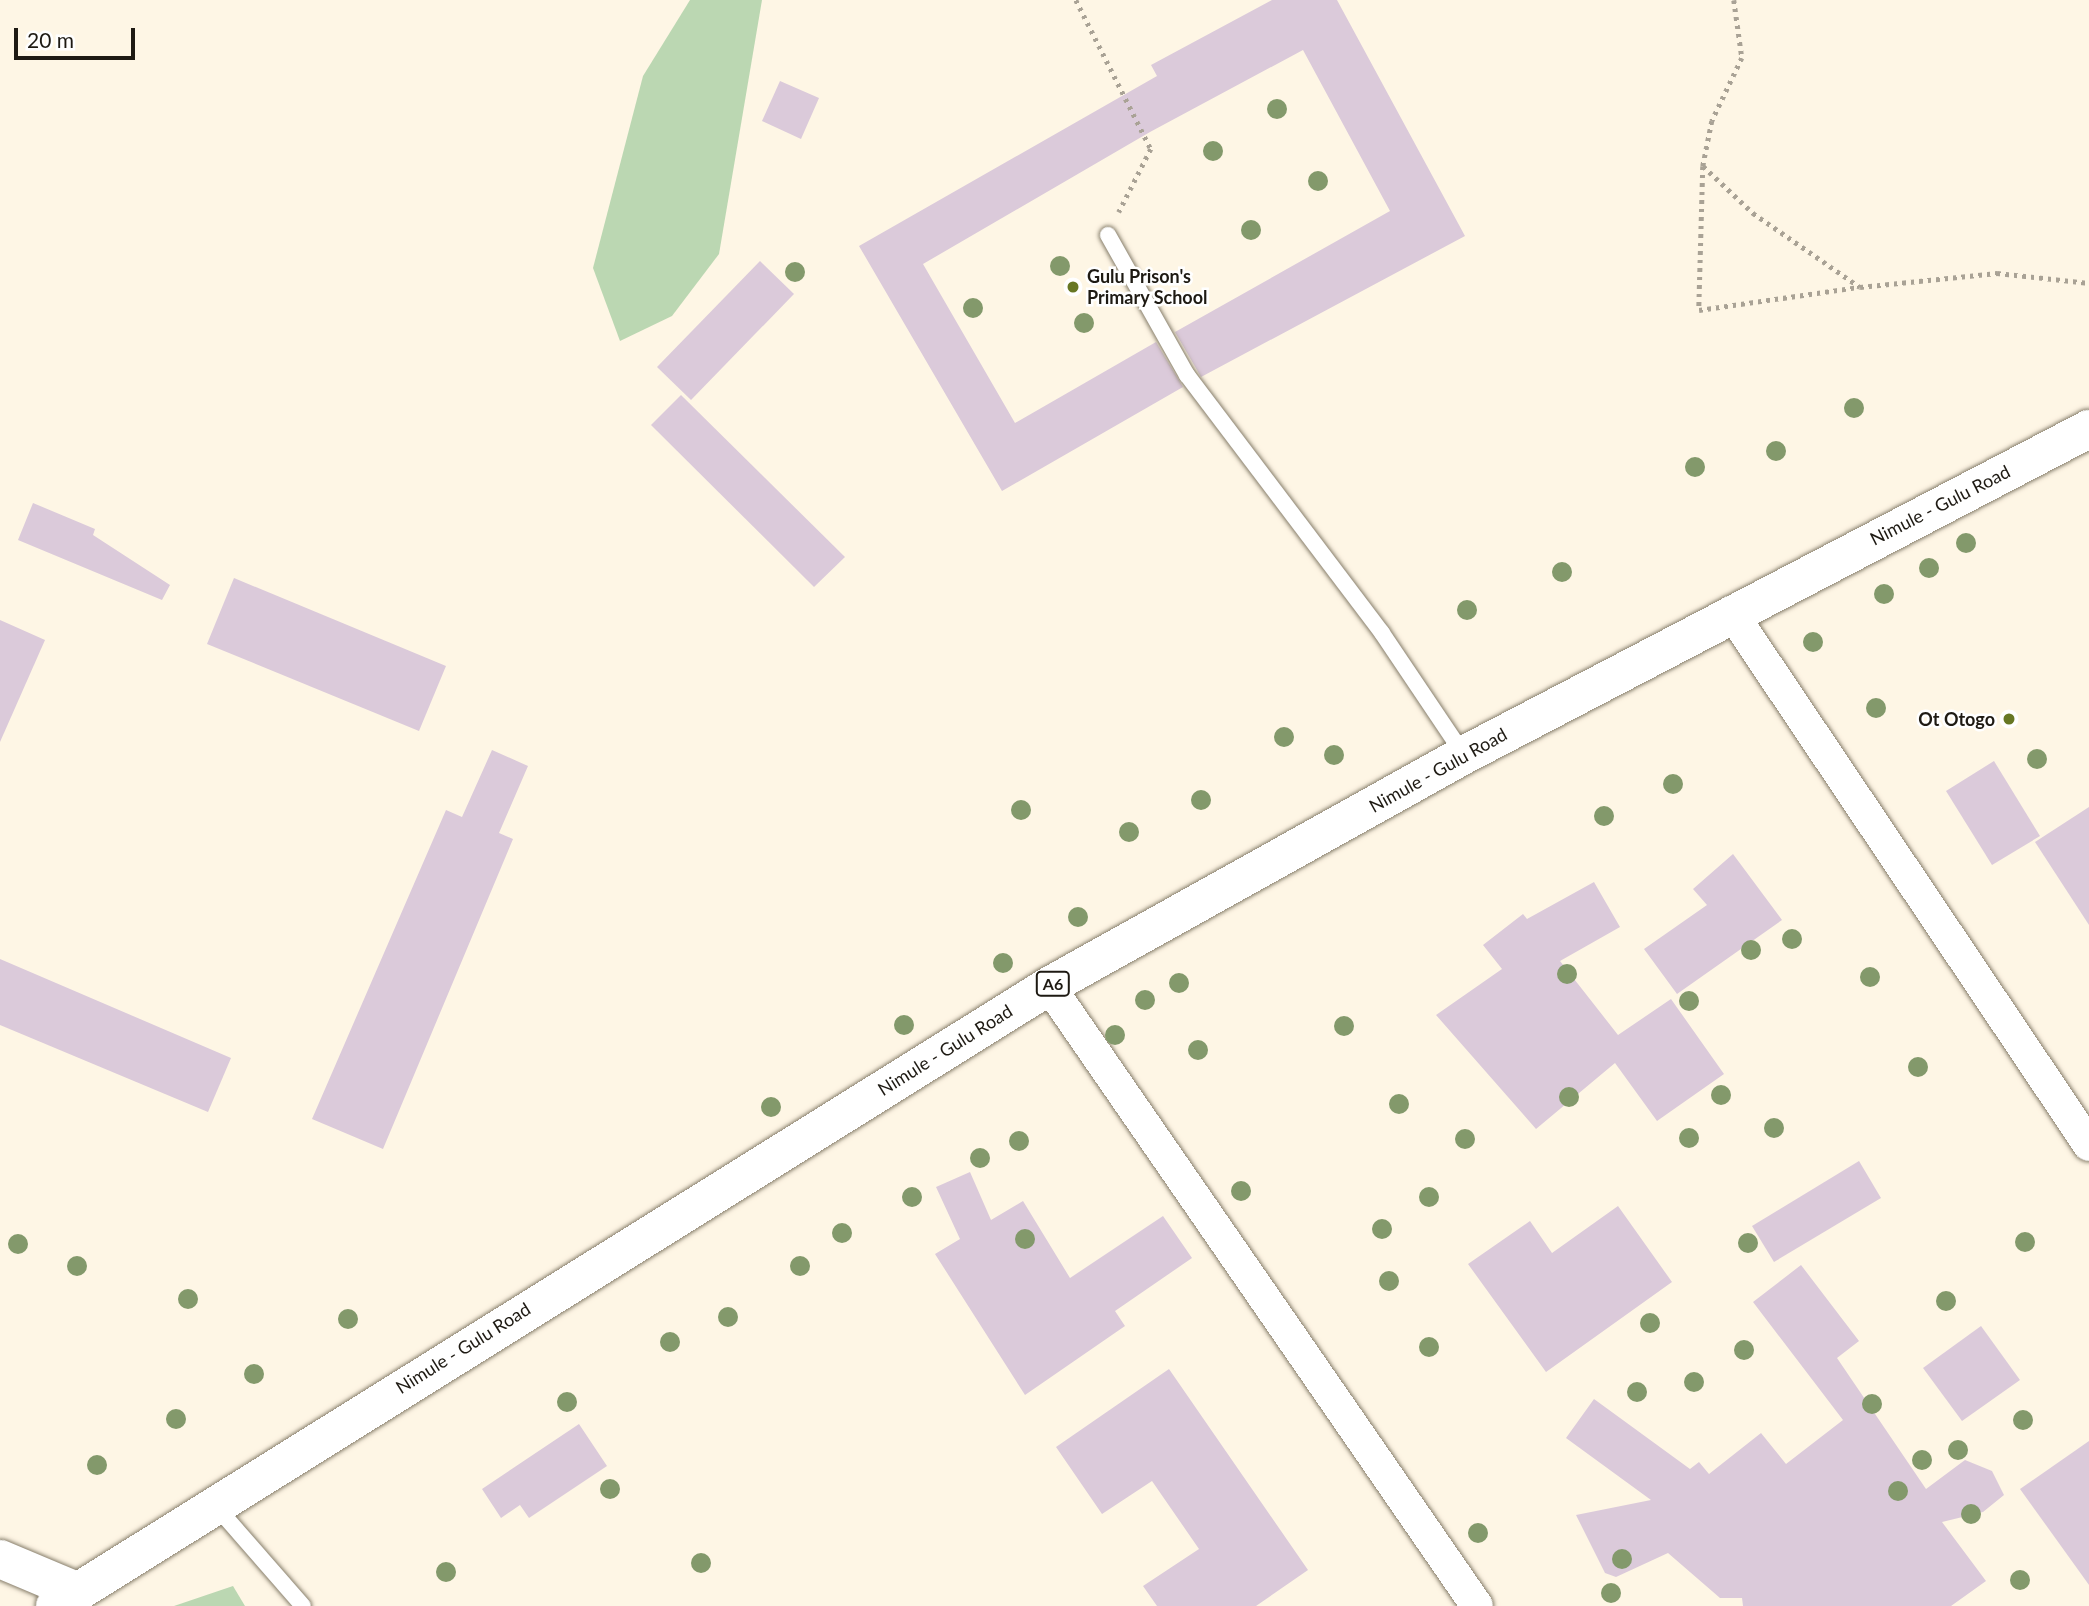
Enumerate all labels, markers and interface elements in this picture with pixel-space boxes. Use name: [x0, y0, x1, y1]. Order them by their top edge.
scale bar: [18, 14, 138, 58]
text: 20 m: [27, 27, 74, 52]
place label: Gulu Prison's Primary School: [1087, 266, 1208, 308]
marker: Gulu Prison's Primary School: [1065, 279, 1081, 295]
street label: Nimule - Gulu Road: [1866, 460, 2014, 550]
place label: Ot Otogo: [1918, 708, 1995, 730]
marker: Ot Otogo: [2001, 711, 2017, 727]
street label: Nimule - Gulu Road: [1365, 723, 1511, 817]
road number: A6: [1036, 972, 1070, 996]
street label: Nimule - Gulu Road: [874, 1000, 1016, 1100]
street label: Nimule - Gulu Road: [392, 1298, 534, 1398]

